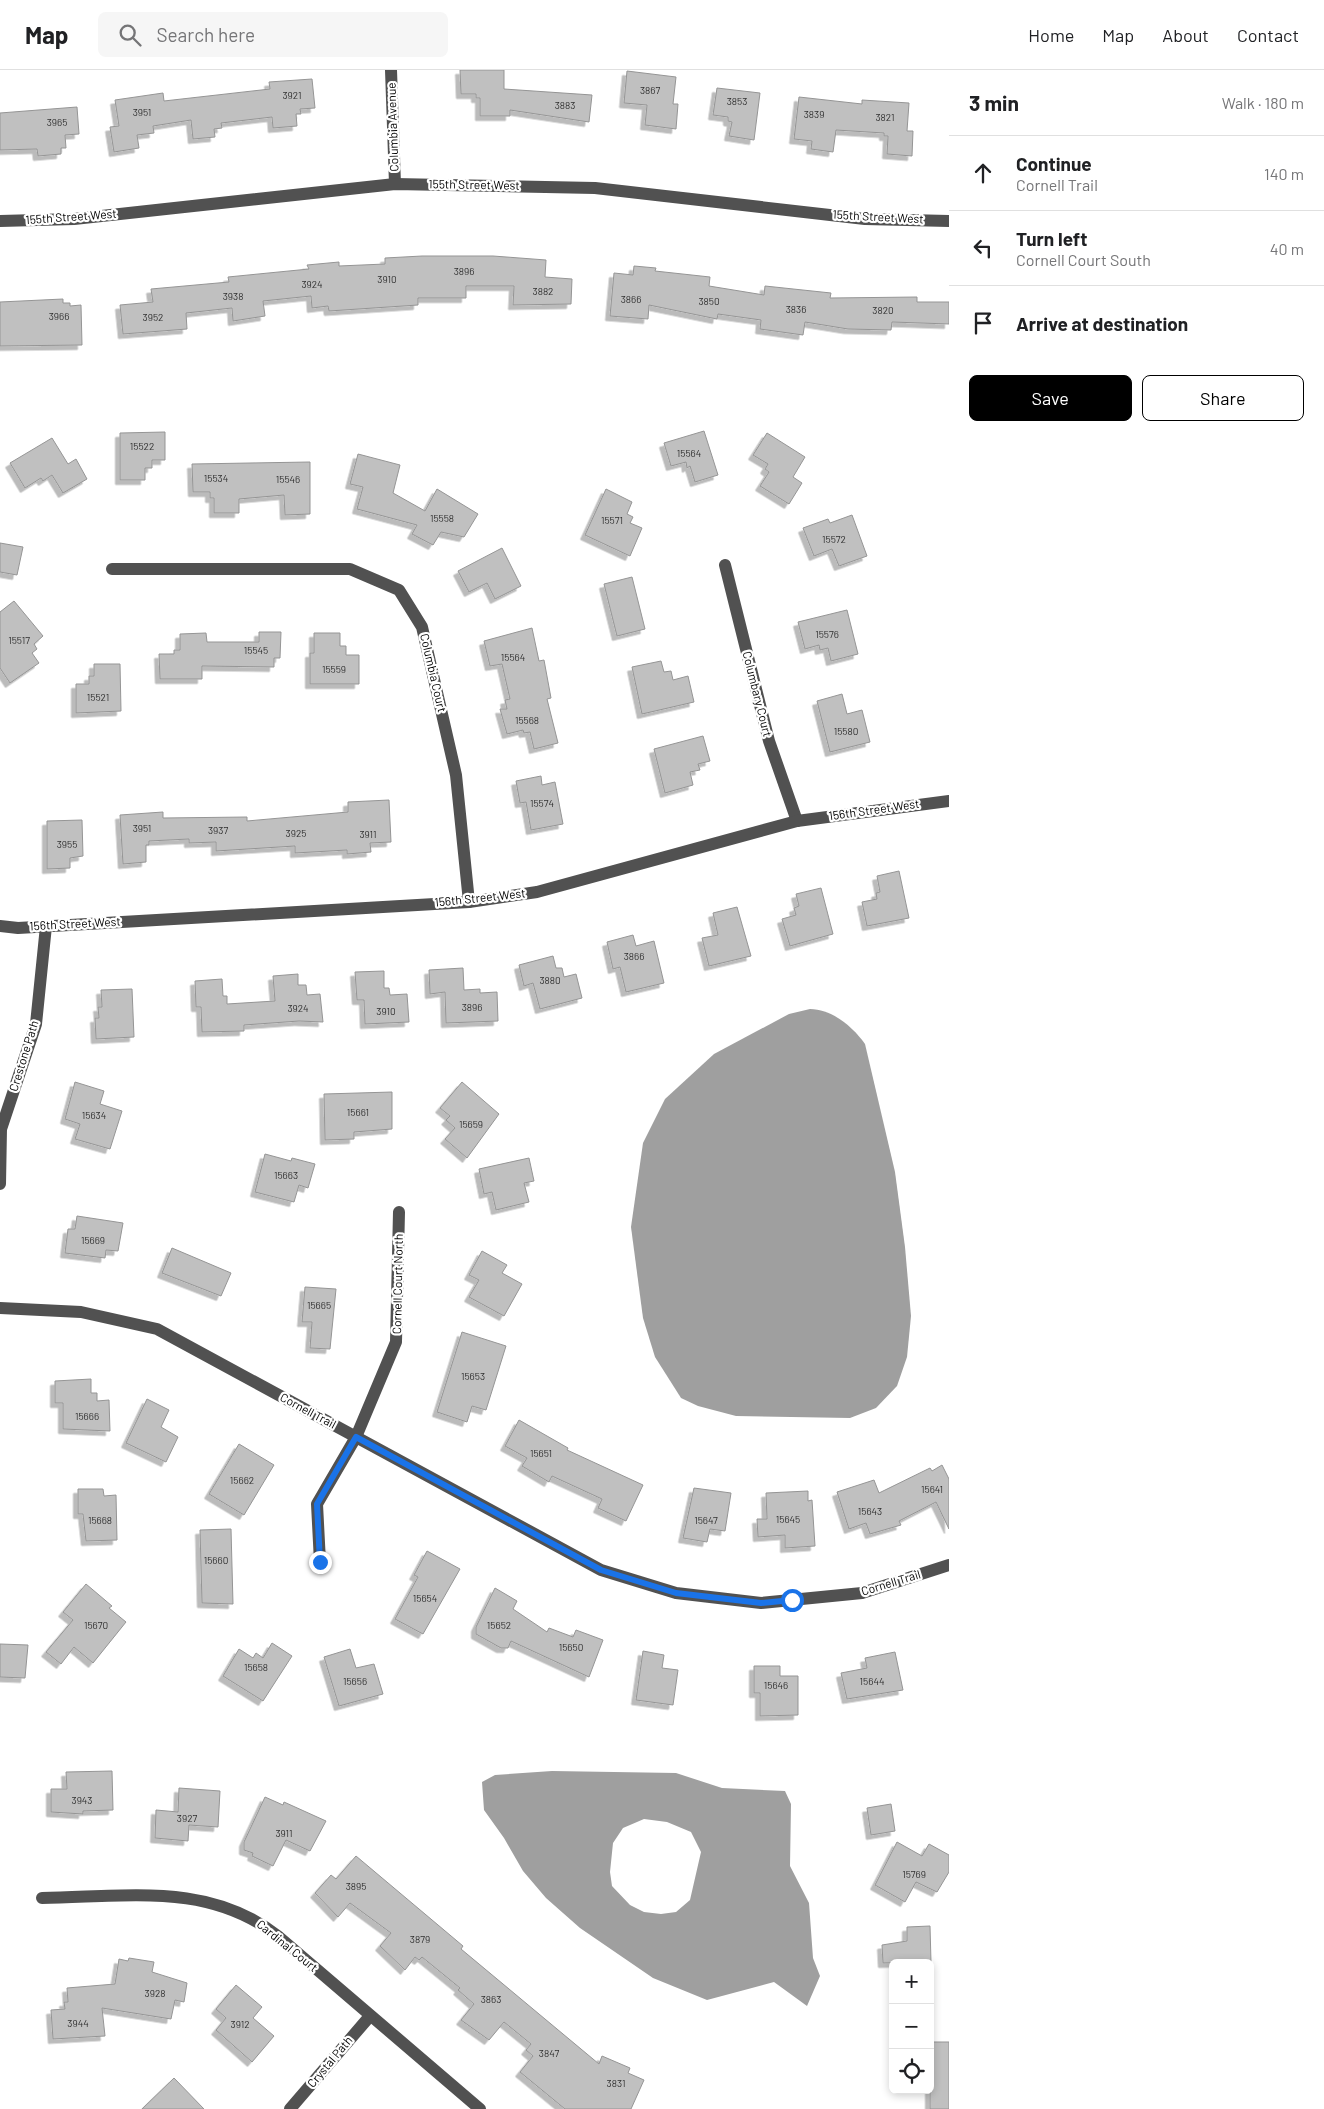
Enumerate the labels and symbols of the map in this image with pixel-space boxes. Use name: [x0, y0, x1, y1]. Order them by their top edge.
street label: Columbia Avenue: [383, 82, 401, 172]
house number: 3867: [640, 84, 660, 96]
house number: 3921: [282, 89, 302, 101]
house number: 3853: [727, 95, 747, 107]
house number: 3883: [555, 99, 575, 111]
house number: 3951: [133, 106, 151, 118]
house number: 3839: [804, 108, 824, 120]
house number: 3821: [875, 111, 895, 123]
house number: 3965: [47, 116, 67, 128]
street label: 155th Street West: [428, 176, 520, 192]
street label: 155th Street West: [25, 206, 117, 226]
street label: 155th Street West: [832, 207, 924, 225]
house number: 3896: [454, 265, 474, 277]
house number: 3910: [377, 273, 397, 285]
house number: 3924: [301, 278, 323, 290]
house number: 3882: [533, 285, 553, 297]
house number: 3938: [223, 290, 243, 302]
house number: 3866: [621, 293, 641, 305]
house number: 3850: [698, 295, 720, 307]
house number: 3836: [786, 303, 806, 315]
house number: 3820: [872, 304, 894, 316]
house number: 3966: [49, 310, 69, 322]
house number: 3952: [143, 311, 163, 323]
house number: 15522: [130, 440, 154, 452]
house number: 15564: [677, 447, 701, 459]
house number: 15534: [204, 472, 228, 484]
house number: 15546: [276, 473, 300, 485]
house number: 15558: [430, 512, 454, 524]
house number: 15571: [601, 514, 623, 526]
house number: 15572: [822, 533, 846, 545]
house number: 15576: [815, 628, 839, 640]
street label: Columbia Court: [418, 632, 450, 713]
house number: 15517: [8, 634, 30, 646]
house number: 15545: [244, 644, 268, 656]
street label: Columbary Court: [741, 650, 775, 738]
house number: 15564: [501, 651, 525, 663]
house number: 15559: [322, 663, 346, 675]
house number: 15521: [87, 691, 109, 703]
house number: 15568: [515, 714, 539, 726]
house number: 15580: [834, 725, 858, 737]
street label: 156th Street West: [828, 796, 920, 822]
house number: 15574: [530, 797, 554, 809]
house number: 3951: [133, 822, 151, 834]
house number: 3937: [208, 824, 228, 836]
house number: 3925: [286, 827, 306, 839]
house number: 3911: [359, 828, 377, 840]
house number: 3955: [57, 838, 77, 850]
street label: 156th Street West: [434, 885, 526, 909]
street label: 156th Street West: [29, 914, 121, 932]
house number: 3866: [624, 950, 644, 962]
house number: 3880: [539, 974, 561, 986]
house number: 3896: [462, 1001, 482, 1013]
house number: 3924: [287, 1002, 309, 1014]
house number: 3910: [376, 1005, 396, 1017]
street label: Crestone Path: [6, 1018, 40, 1093]
house number: 15661: [347, 1106, 369, 1118]
house number: 15634: [82, 1109, 106, 1121]
house number: 15659: [459, 1118, 483, 1130]
house number: 15663: [274, 1169, 298, 1181]
house number: 15669: [81, 1234, 105, 1246]
street label: Cornell Court North: [389, 1234, 405, 1334]
house number: 15665: [307, 1299, 331, 1311]
house number: 15653: [461, 1370, 485, 1382]
street label: Cornell Trail: [278, 1390, 339, 1431]
house number: 15666: [75, 1410, 99, 1422]
house number: 15651: [530, 1447, 552, 1459]
house number: 15662: [230, 1474, 254, 1486]
house number: 15641: [921, 1483, 943, 1495]
house number: 15643: [858, 1505, 882, 1517]
house number: 15645: [776, 1513, 800, 1525]
house number: 15668: [88, 1514, 112, 1526]
house number: 15647: [694, 1514, 718, 1526]
route end: [309, 1551, 332, 1574]
house number: 15660: [204, 1554, 228, 1566]
street label: Cornell Trail: [859, 1566, 922, 1598]
route start: [781, 1589, 804, 1612]
house number: 15654: [413, 1592, 437, 1604]
house number: 15670: [84, 1619, 108, 1631]
house number: 15652: [487, 1619, 511, 1631]
house number: 15650: [559, 1641, 583, 1653]
house number: 15658: [244, 1661, 268, 1673]
house number: 15656: [343, 1675, 367, 1687]
house number: 15644: [860, 1675, 884, 1687]
house number: 15646: [764, 1679, 788, 1691]
house number: 3943: [71, 1794, 93, 1806]
house number: 3927: [177, 1812, 197, 1824]
house number: 3911: [275, 1827, 293, 1839]
house number: 15769: [902, 1868, 926, 1880]
house number: 3895: [346, 1880, 366, 1892]
street label: Cardinal Court: [254, 1916, 321, 1974]
house number: 3879: [410, 1933, 430, 1945]
house number: 3928: [145, 1987, 165, 1999]
house number: 3863: [481, 1993, 501, 2005]
house number: 3944: [67, 2017, 89, 2029]
house number: 3912: [230, 2018, 250, 2030]
street label: Crystal Path: [304, 2033, 355, 2090]
house number: 3847: [539, 2047, 559, 2059]
house number: 3831: [607, 2077, 625, 2089]

